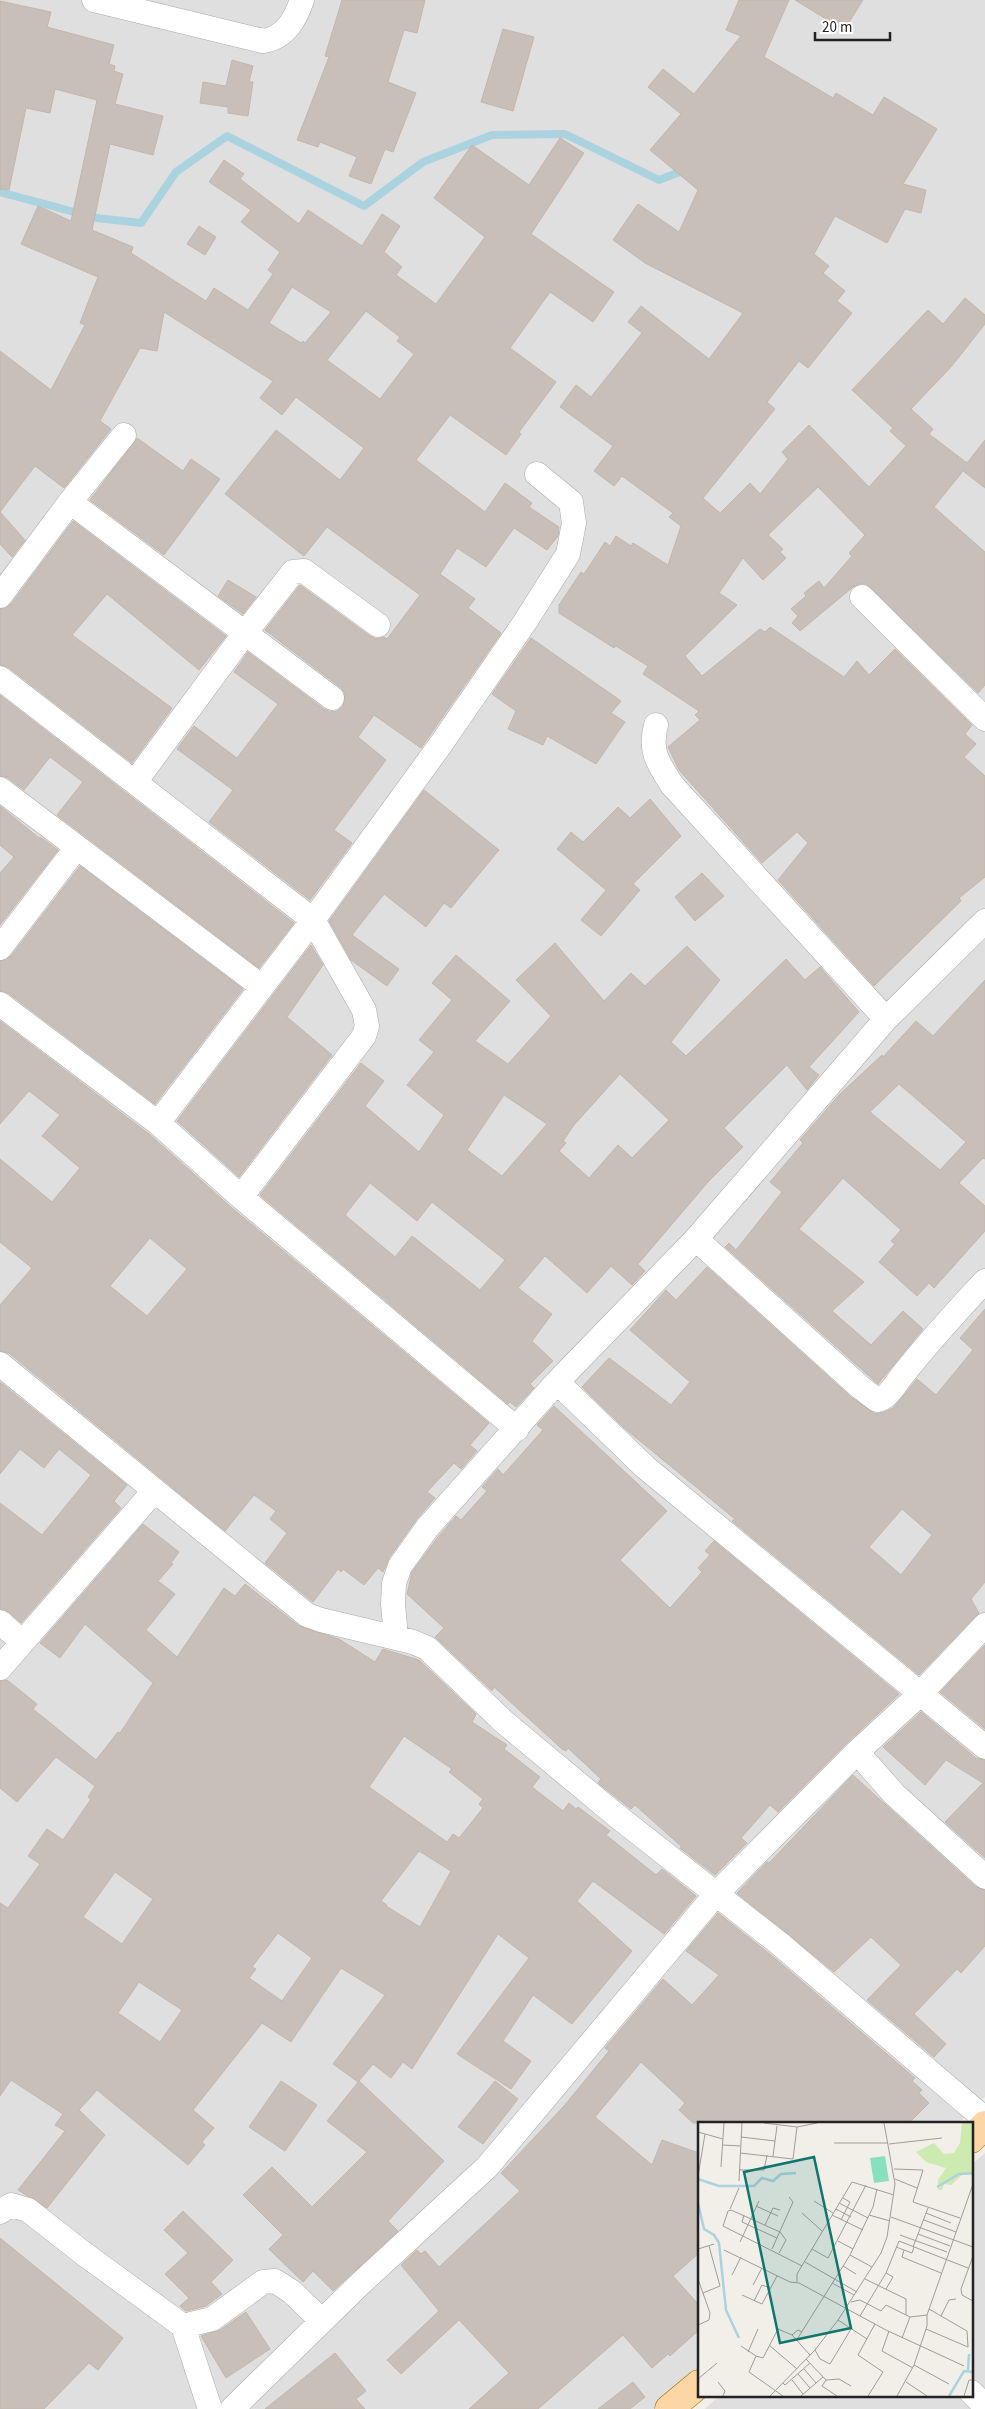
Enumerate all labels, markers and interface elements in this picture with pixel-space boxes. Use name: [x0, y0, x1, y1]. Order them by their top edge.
scale bar: [815, 10, 890, 42]
text: 20 m: [822, 17, 852, 38]
inset map: [698, 2122, 972, 2396]

